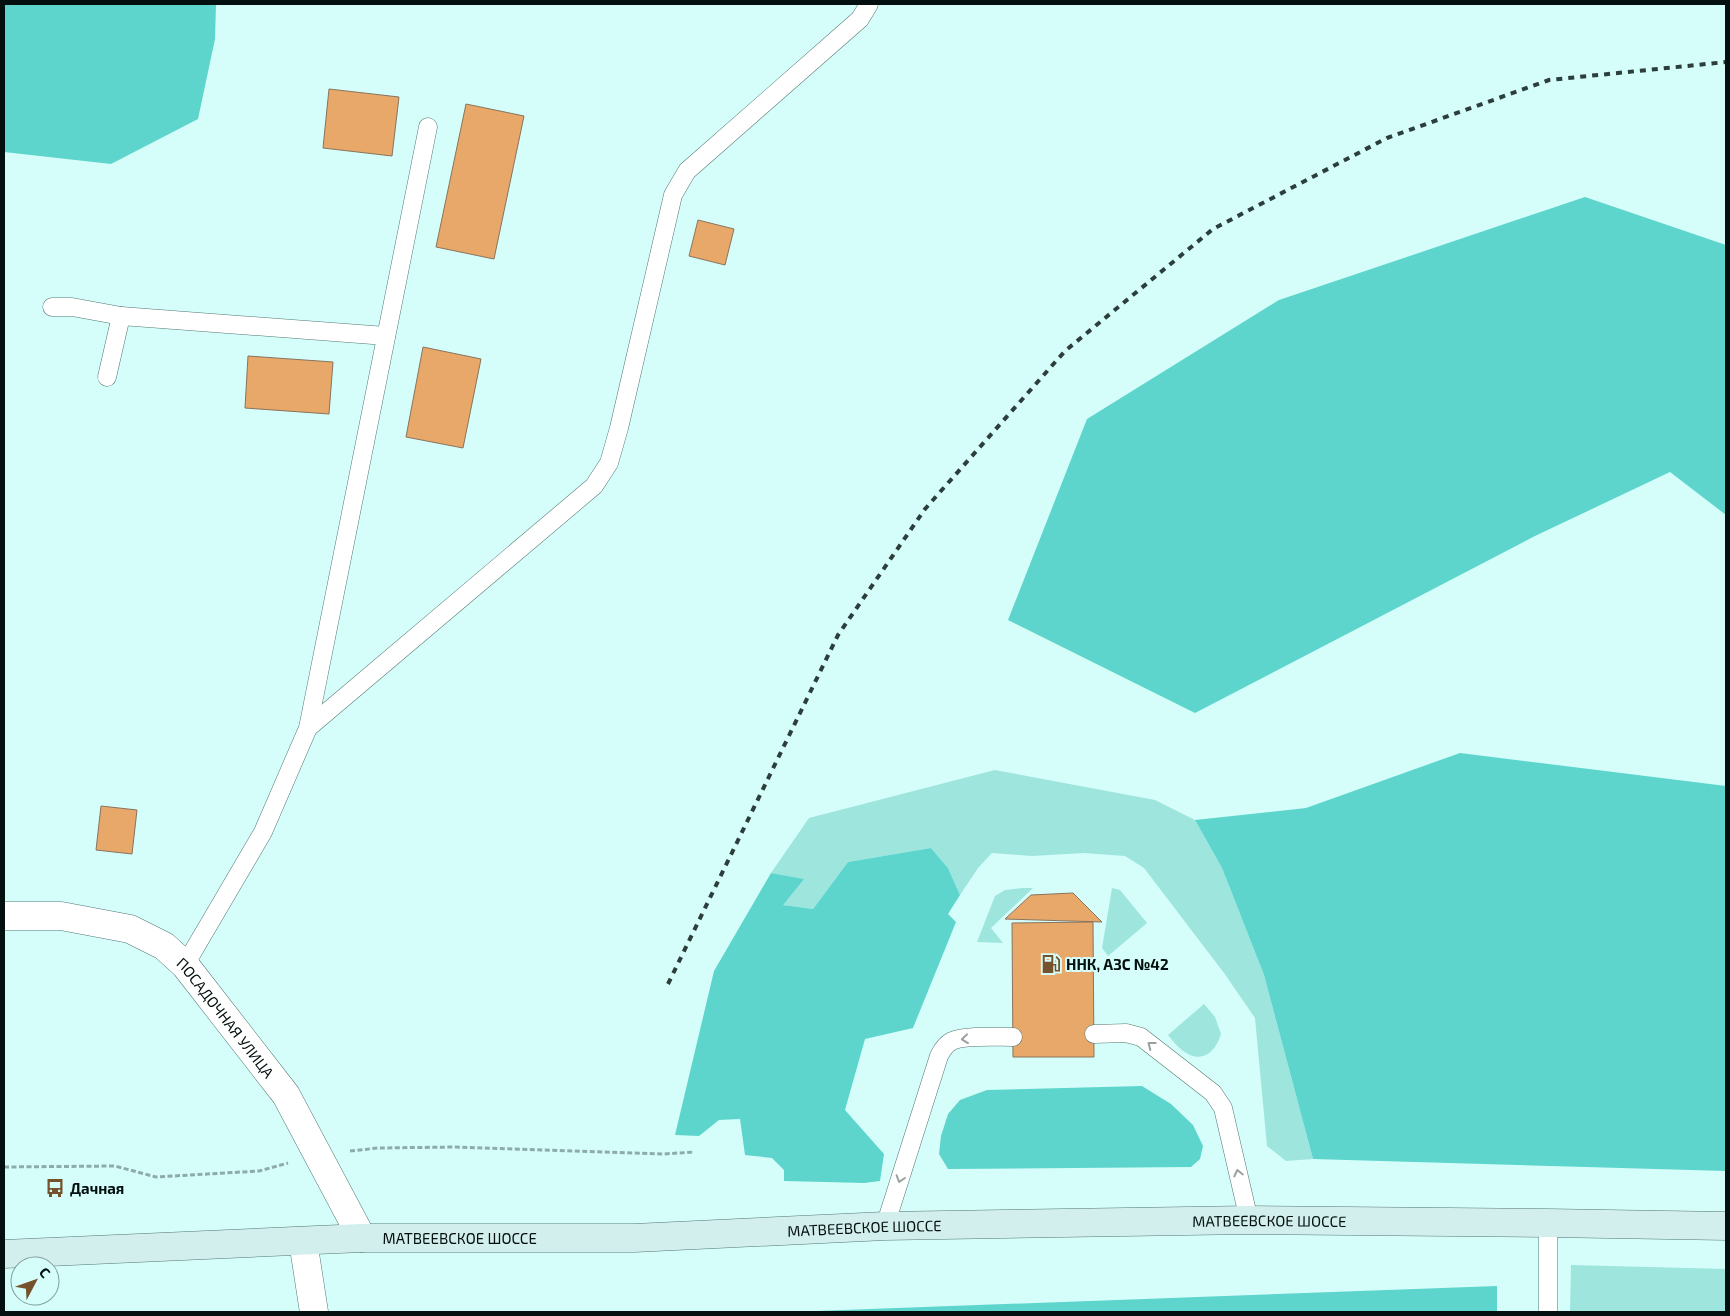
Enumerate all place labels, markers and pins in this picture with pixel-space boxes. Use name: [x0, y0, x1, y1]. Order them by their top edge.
fuel station icon: ННК, АЗС №42: [1040, 953, 1062, 975]
place label: ННК, АЗС №42: [1066, 955, 1169, 973]
bus stop icon: Дачная: [44, 1177, 66, 1199]
place label: Дачная: [70, 1179, 124, 1197]

